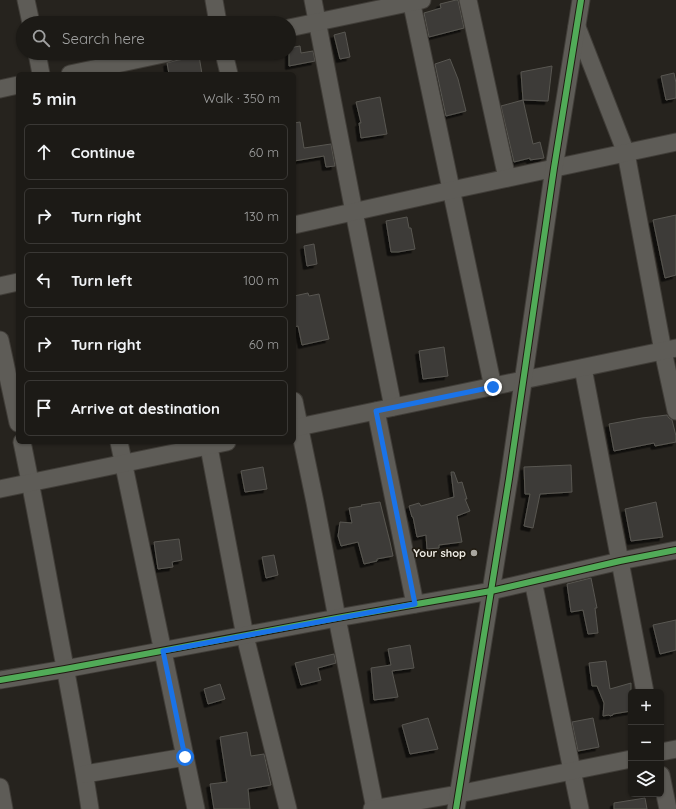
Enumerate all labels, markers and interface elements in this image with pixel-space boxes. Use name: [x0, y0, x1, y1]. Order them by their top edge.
search box: [16, 16, 296, 60]
icon: search: [30, 27, 52, 49]
text: Search here: [62, 29, 145, 48]
text: 5 min: [32, 88, 76, 109]
text: Walk · 350 m: [203, 90, 280, 106]
icon: ahead: [33, 141, 55, 163]
text: Continue: [71, 143, 135, 162]
text: 60 m: [249, 144, 279, 160]
icon: right: [33, 205, 55, 227]
text: Turn right: [71, 207, 142, 226]
text: 130 m: [244, 208, 279, 224]
icon: left: [33, 269, 55, 291]
text: Turn left: [71, 271, 133, 290]
text: 100 m: [243, 272, 279, 288]
icon: right: [33, 333, 55, 355]
text: Turn right: [71, 335, 142, 354]
text: 60 m: [249, 336, 279, 352]
route end: [484, 378, 502, 396]
icon: arrive: [33, 397, 55, 419]
text: Arrive at destination: [71, 399, 220, 418]
place label: Your shop: [413, 546, 466, 560]
marker: Your shop: [469, 548, 479, 558]
map controls: [628, 689, 664, 797]
button: +: [628, 689, 664, 725]
button: −: [628, 725, 664, 761]
route start: [176, 748, 194, 766]
button: layers: [628, 761, 664, 797]

